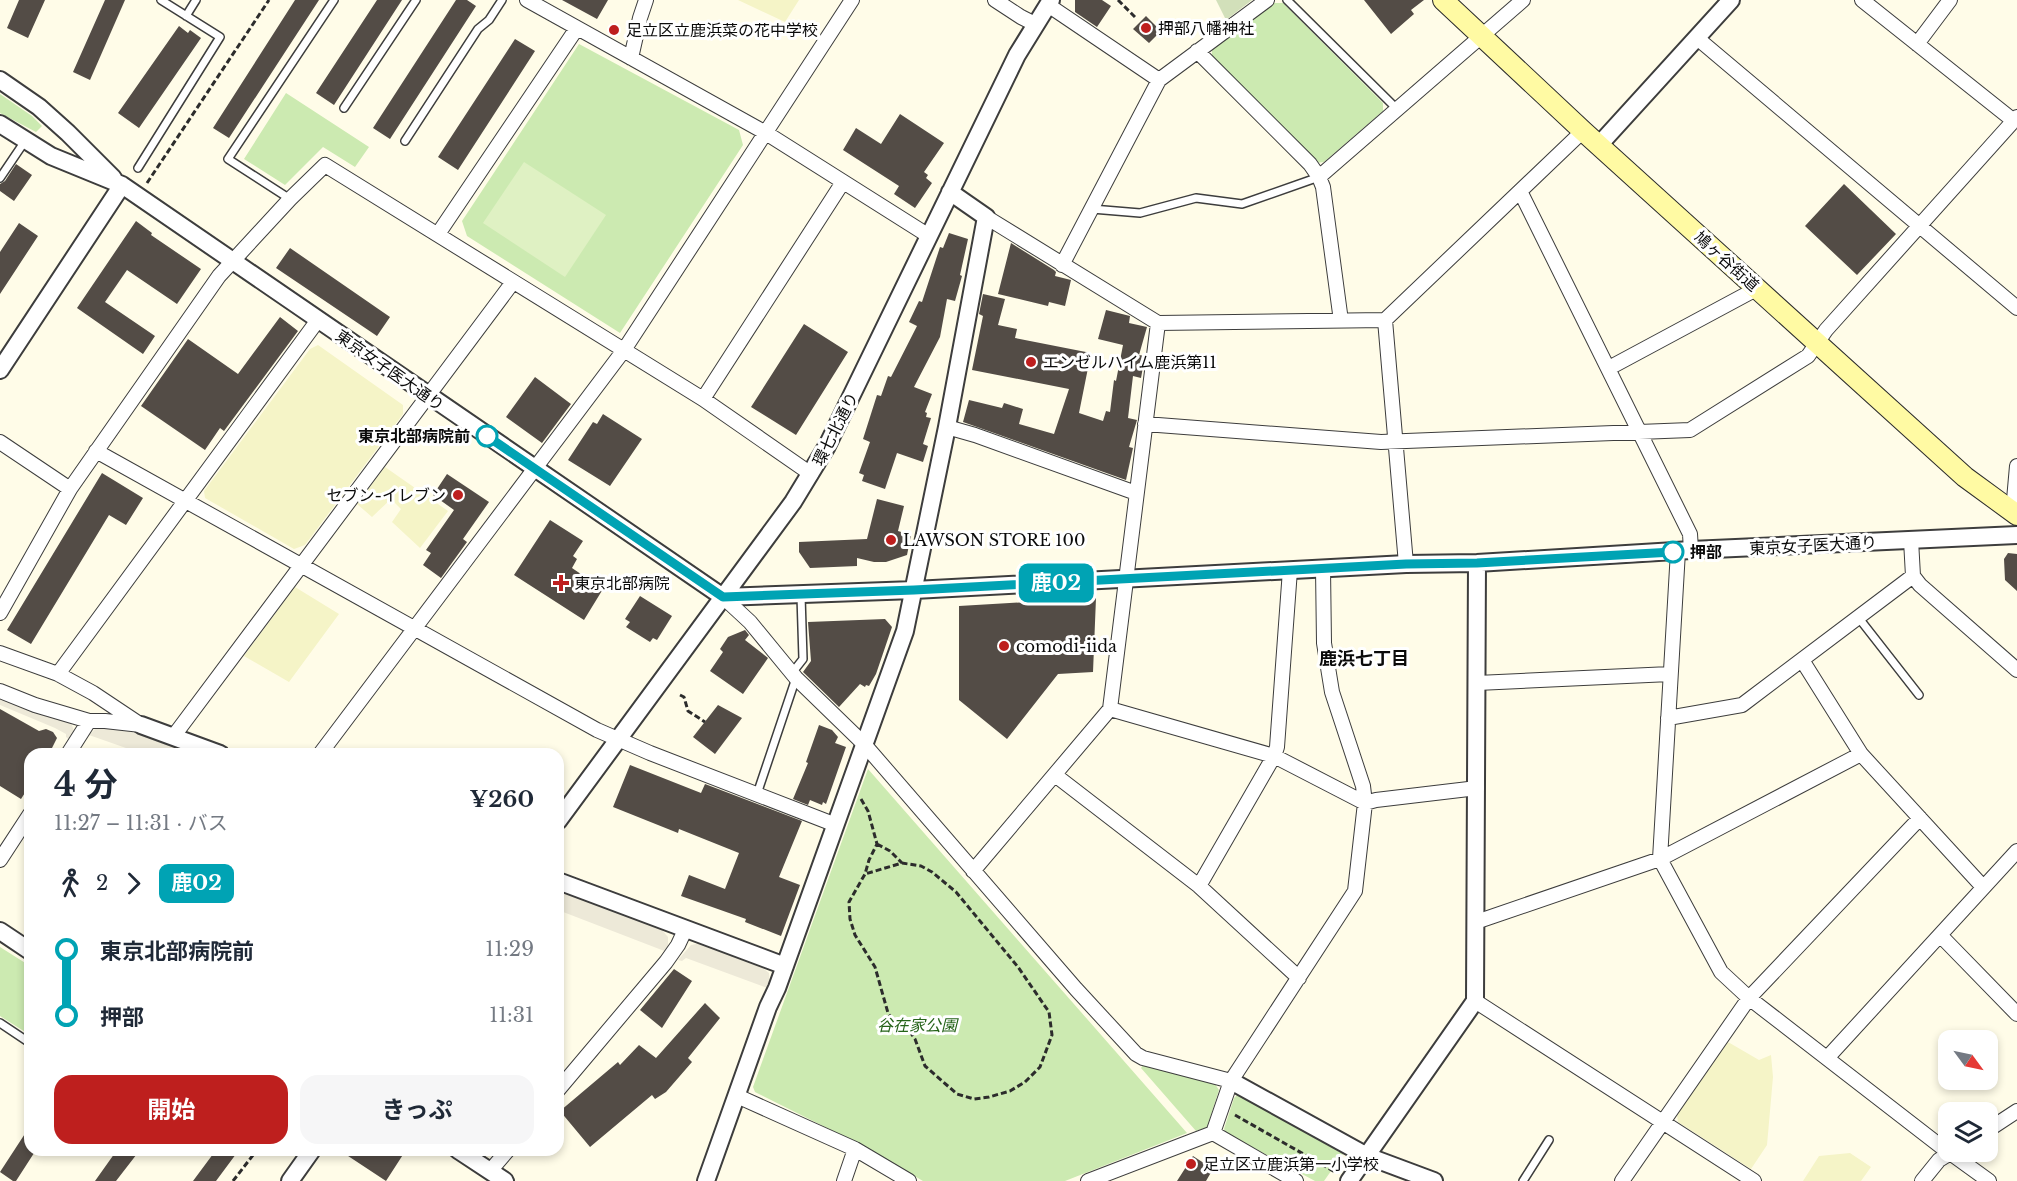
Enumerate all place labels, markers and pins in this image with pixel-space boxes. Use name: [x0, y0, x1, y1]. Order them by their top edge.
place label: 押部八幡神社: [1158, 18, 1254, 38]
place label: 足立区立鹿浜菜の花中学校: [626, 20, 818, 40]
marker: 押部八幡神社: [1139, 21, 1153, 35]
marker: 足立区立鹿浜菜の花中学校: [607, 23, 621, 37]
place label: エンゼルハイム鹿浜第11: [1043, 352, 1217, 372]
marker: エンゼルハイム鹿浜第11: [1024, 355, 1038, 369]
marker: 東京北部病院前: [476, 425, 498, 447]
place label: 東京北部病院前: [358, 426, 470, 446]
place label: セブン-イレブン: [327, 485, 446, 505]
marker: セブン-イレブン: [451, 488, 465, 502]
place label: LAWSON STORE 100: [903, 530, 1085, 550]
marker: LAWSON STORE 100: [884, 533, 898, 547]
marker: 押部: [1662, 541, 1684, 563]
place label: 押部: [1690, 542, 1722, 562]
place label: 東京北部病院: [574, 573, 670, 593]
marker: 東京北部病院: [552, 574, 570, 592]
place label: comodi-iida: [1016, 636, 1117, 656]
marker: comodi-iida: [997, 639, 1011, 653]
place label: 足立区立鹿浜第一小学校: [1203, 1154, 1379, 1174]
marker: 足立区立鹿浜第一小学校: [1184, 1157, 1198, 1171]

